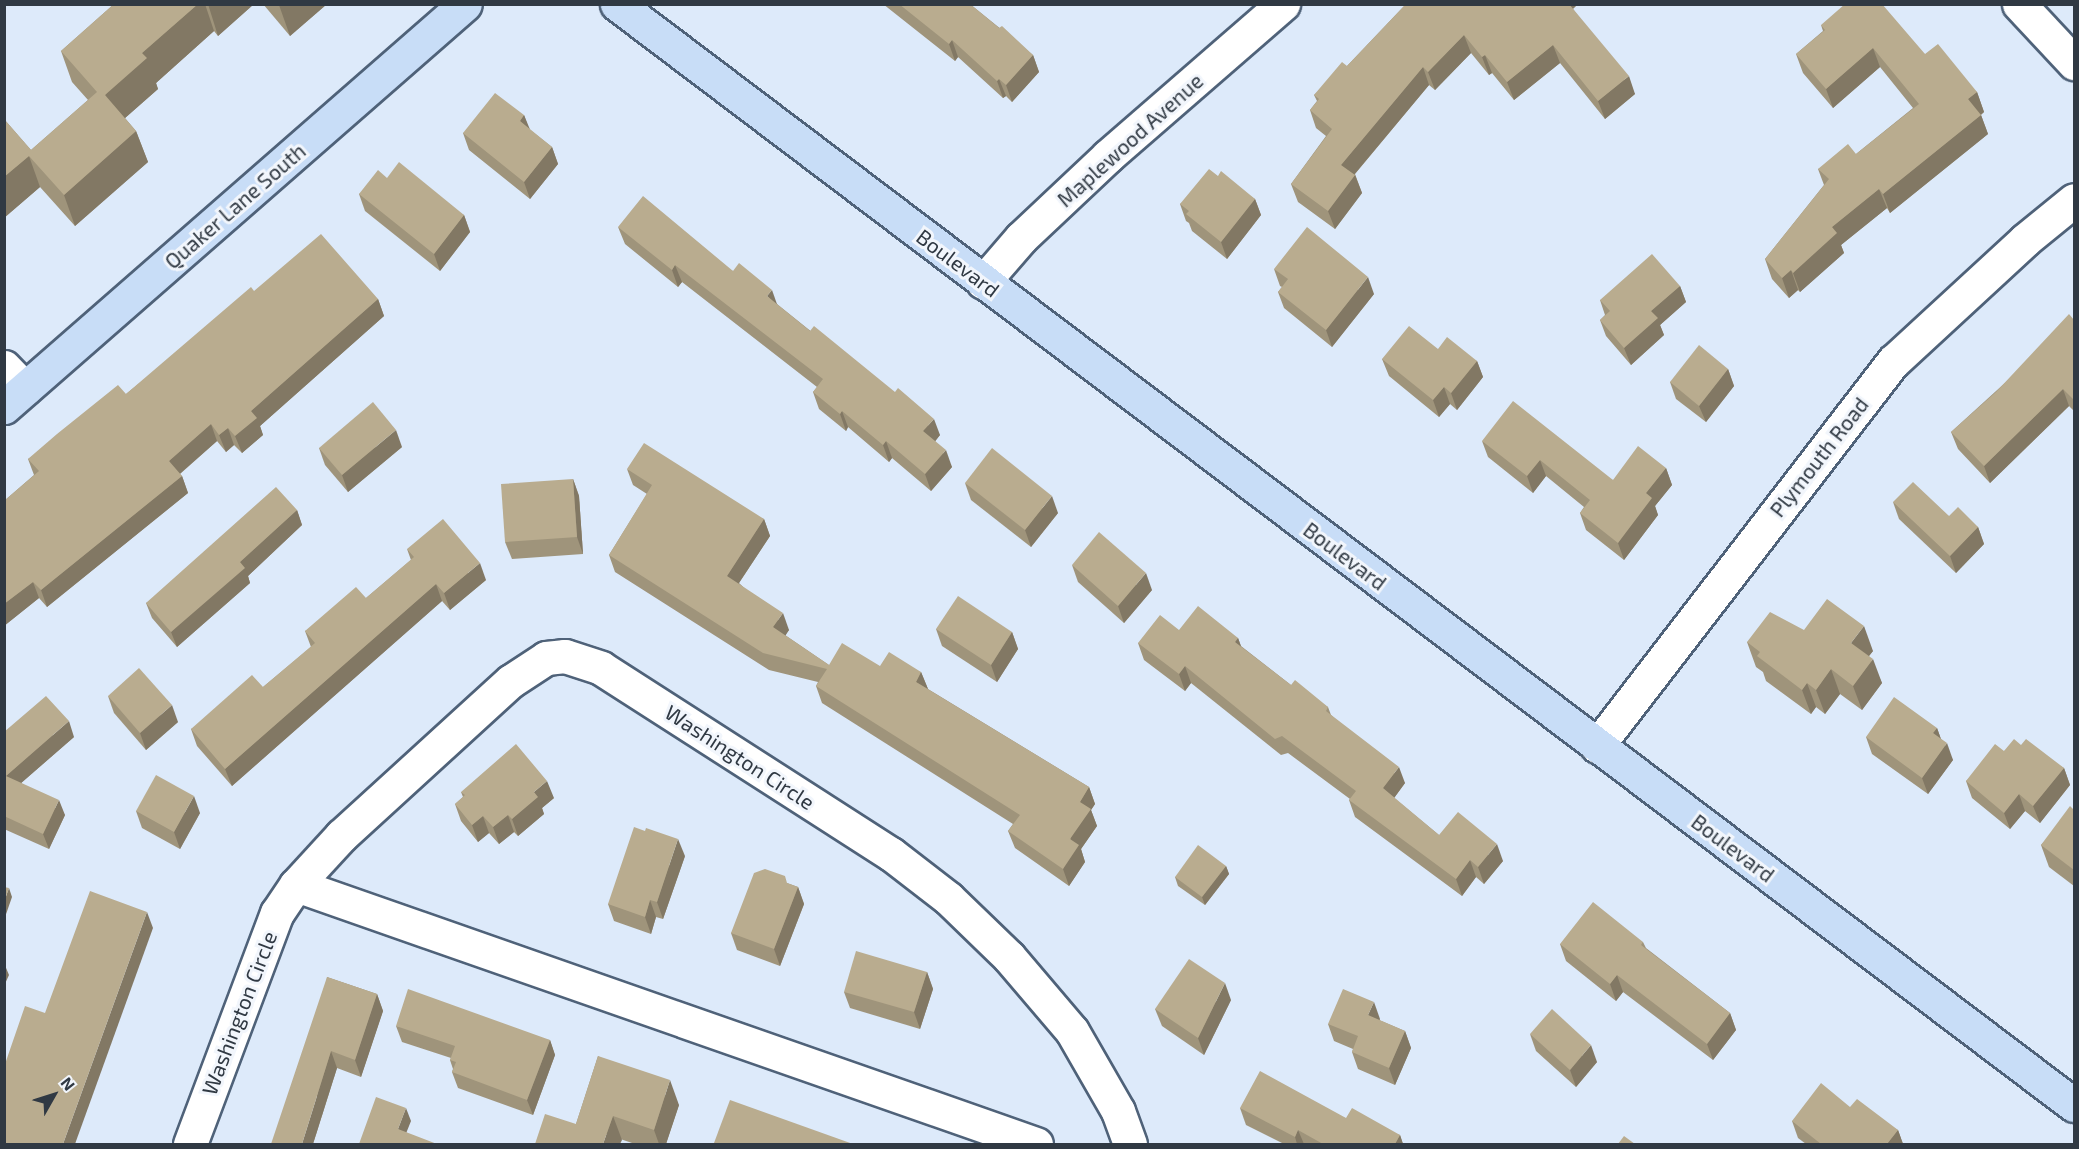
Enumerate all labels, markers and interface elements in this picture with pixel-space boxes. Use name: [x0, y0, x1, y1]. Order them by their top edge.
street label: Maplewood Avenue: [1052, 68, 1208, 212]
street label: Quaker Lane South: [159, 138, 311, 274]
street label: Boulevard: [912, 224, 1004, 302]
street label: Plymouth Road: [1764, 392, 1874, 522]
street label: Boulevard: [1299, 517, 1391, 595]
street label: Washington Circle: [661, 699, 819, 815]
street label: Boulevard: [1687, 809, 1779, 887]
street label: Washington Circle: [196, 928, 282, 1098]
north arrow: [24, 1065, 84, 1125]
text: N: [57, 1073, 79, 1094]

